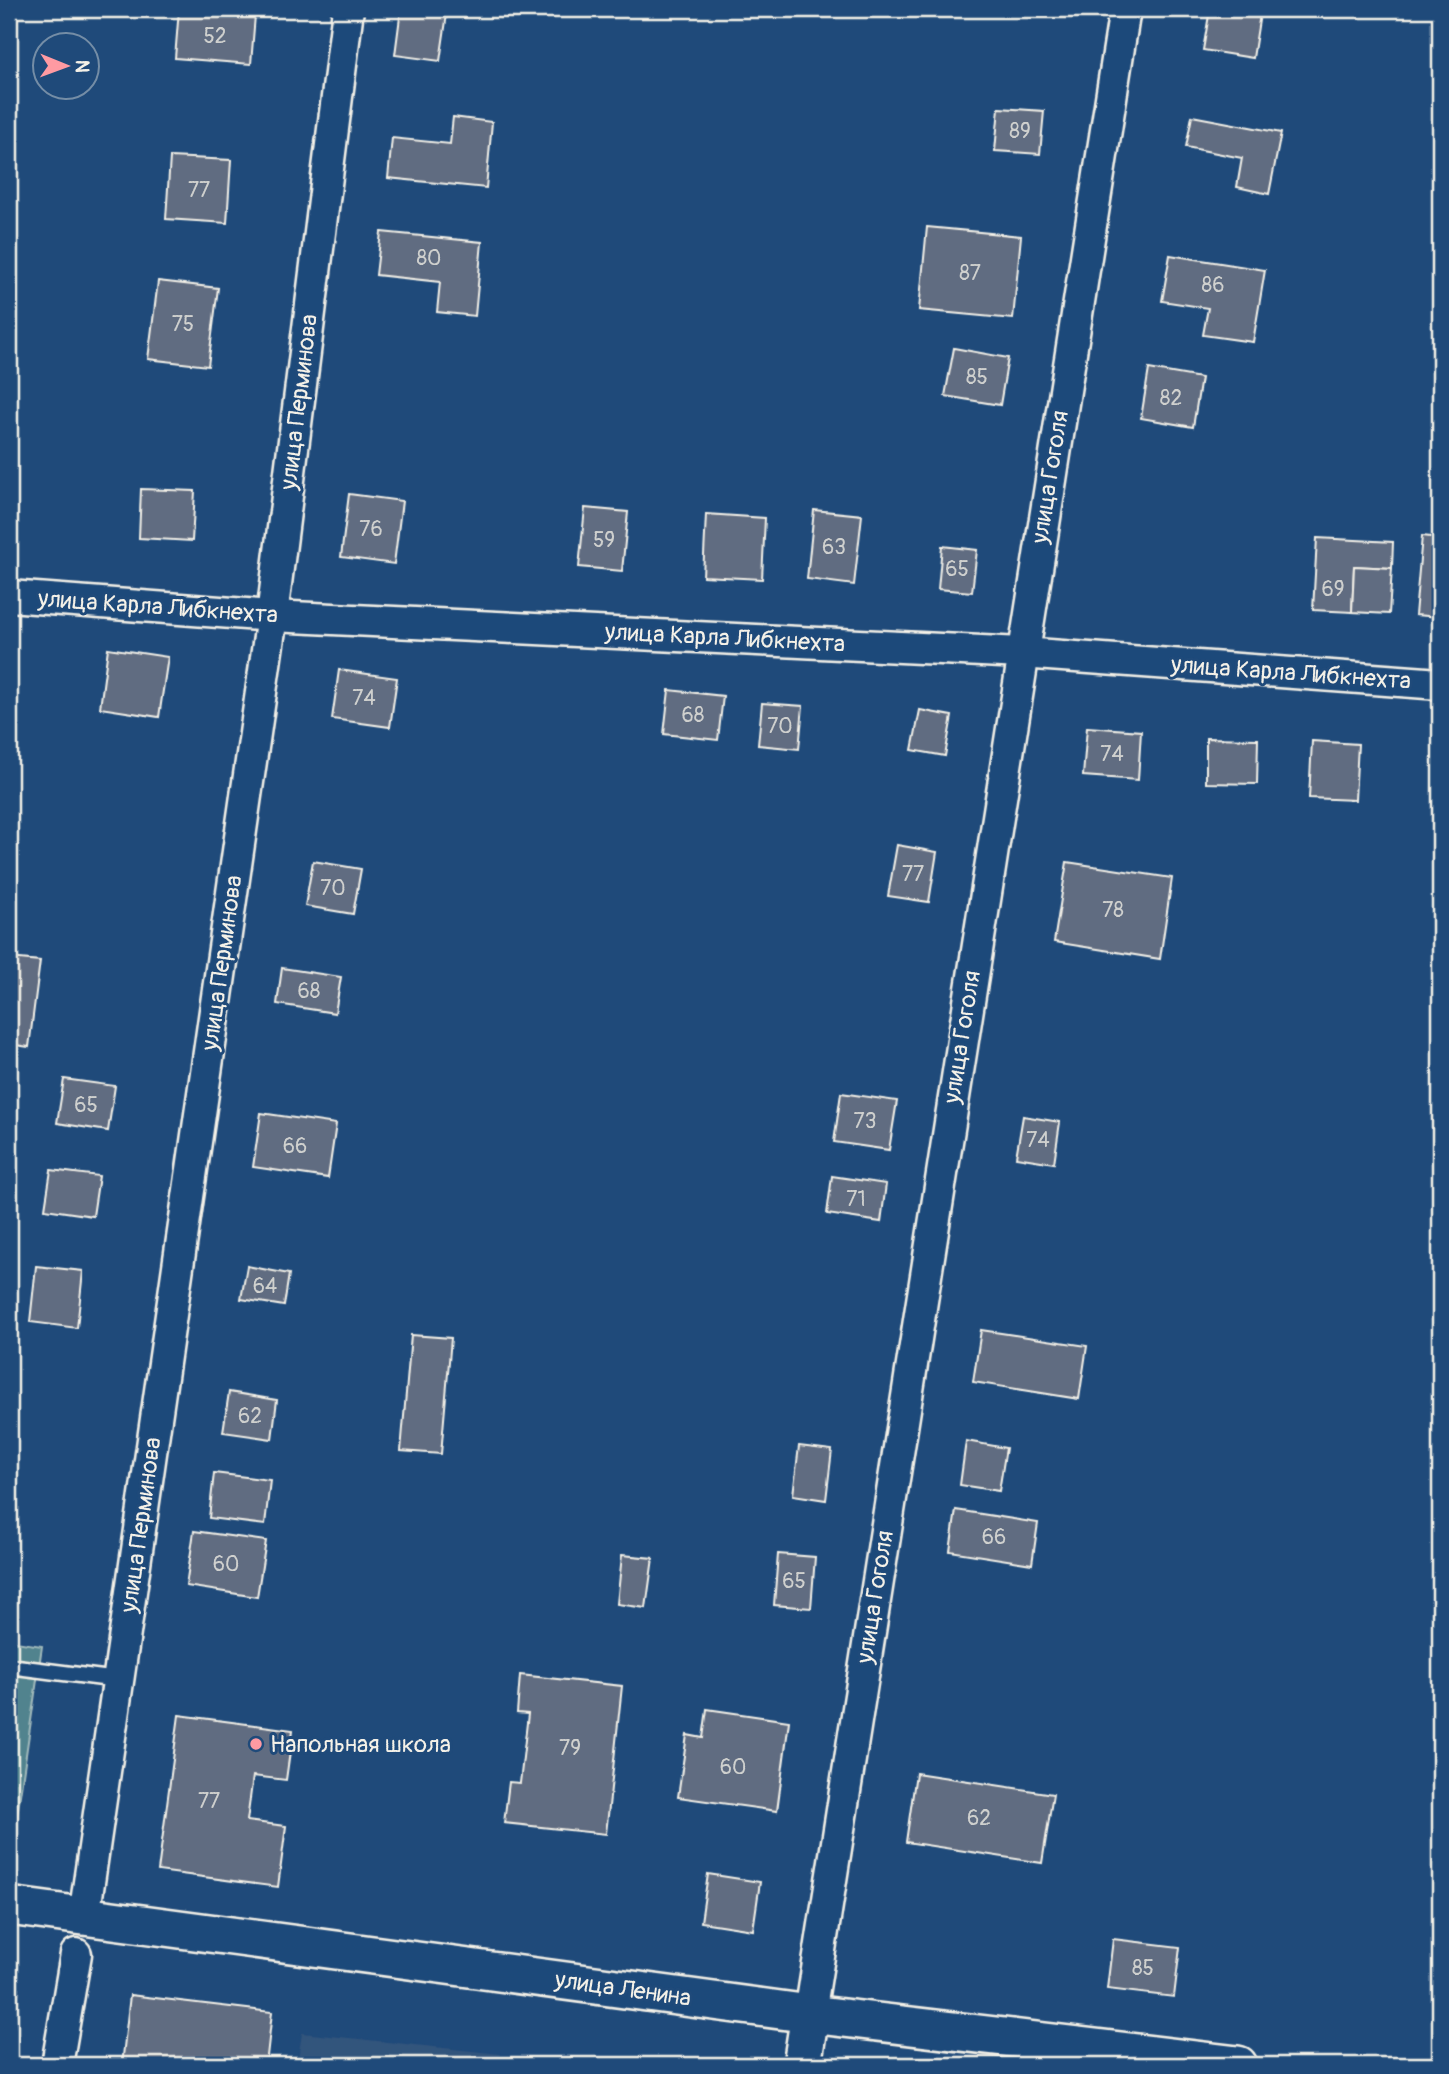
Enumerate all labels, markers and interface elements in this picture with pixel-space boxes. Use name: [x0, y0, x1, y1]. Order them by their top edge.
house number: 52: [203, 23, 227, 50]
north arrow: [32, 32, 102, 102]
text: N: [70, 60, 94, 73]
house number: 89: [1009, 118, 1031, 145]
house number: 77: [188, 177, 210, 204]
house number: 80: [417, 245, 441, 272]
house number: 87: [959, 260, 981, 287]
house number: 86: [1202, 272, 1224, 299]
house number: 75: [172, 311, 194, 338]
street label: улица Перминова: [274, 312, 324, 493]
house number: 85: [966, 364, 988, 391]
house number: 82: [1160, 385, 1182, 412]
street label: улица Гоголя: [1025, 408, 1075, 547]
house number: 76: [359, 516, 383, 543]
house number: 59: [593, 527, 615, 554]
house number: 63: [822, 534, 846, 561]
house number: 65: [945, 556, 969, 583]
house number: 69: [1321, 576, 1345, 603]
street label: улица Карла Либкнехта: [36, 584, 279, 630]
street label: улица Карла Либкнехта: [603, 617, 846, 659]
street label: улица Карла Либкнехта: [1169, 650, 1412, 696]
house number: 74: [352, 685, 376, 712]
house number: 68: [682, 702, 704, 729]
house number: 70: [767, 713, 793, 740]
house number: 74: [1100, 741, 1124, 768]
house number: 77: [902, 861, 924, 888]
street label: улица Перминова: [195, 873, 249, 1054]
house number: 70: [320, 875, 346, 902]
house number: 78: [1102, 897, 1124, 924]
street label: улица Гоголя: [937, 968, 987, 1107]
house number: 68: [298, 978, 320, 1005]
house number: 65: [74, 1092, 98, 1119]
house number: 73: [854, 1108, 876, 1135]
house number: 74: [1026, 1127, 1050, 1154]
house number: 66: [283, 1133, 307, 1160]
house number: 71: [846, 1186, 866, 1213]
house number: 64: [253, 1273, 277, 1300]
house number: 62: [238, 1403, 262, 1430]
street label: улица Перминова: [114, 1435, 168, 1616]
house number: 66: [982, 1524, 1006, 1551]
street label: улица Гоголя: [850, 1528, 900, 1667]
house number: 60: [213, 1551, 239, 1578]
house number: 65: [782, 1568, 806, 1595]
place label: Напольная школа: [270, 1730, 451, 1759]
house number: 79: [559, 1735, 581, 1762]
marker: Напольная школа: [248, 1736, 264, 1752]
house number: 60: [720, 1754, 746, 1781]
house number: 77: [198, 1788, 220, 1815]
house number: 62: [967, 1805, 991, 1832]
house number: 85: [1132, 1955, 1154, 1982]
street label: улица Ленина: [552, 1965, 693, 2013]

